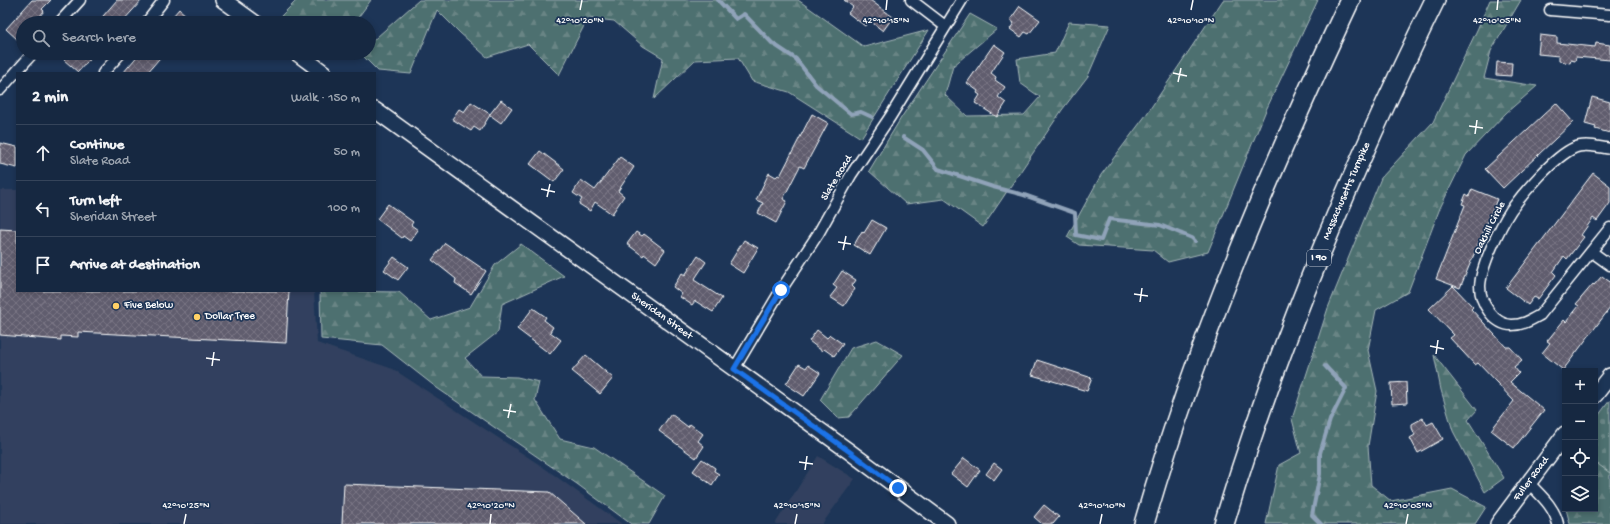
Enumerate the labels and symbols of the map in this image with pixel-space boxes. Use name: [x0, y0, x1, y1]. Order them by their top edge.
text: 42°10'20"N: [556, 15, 604, 27]
text: 42°10'15"N: [863, 15, 910, 27]
text: 42°10'10"N: [1168, 15, 1215, 27]
text: 42°10'05"N: [1473, 15, 1521, 27]
street label: Massachusetts Turnpike: [1321, 140, 1373, 242]
street label: Slate Road: [819, 152, 856, 203]
street label: Oakhill Circle: [1472, 199, 1509, 256]
road number: I 90: [1307, 250, 1331, 266]
route start: [772, 281, 790, 299]
street label: Sheridan Street: [628, 290, 696, 343]
place label: Five Below: [123, 300, 174, 312]
marker: Five Below: [111, 301, 121, 311]
place label: Dollar Tree: [204, 311, 255, 323]
marker: Dollar Tree: [192, 312, 202, 322]
street label: Fuller Road: [1511, 453, 1553, 504]
route end: [889, 479, 907, 497]
text: 42°10'25"N: [162, 500, 210, 512]
text: 42°10'20"N: [467, 500, 515, 512]
text: 42°10'15"N: [774, 500, 821, 512]
text: 42°10'10"N: [1079, 500, 1126, 512]
text: 42°10'05"N: [1384, 500, 1432, 512]

